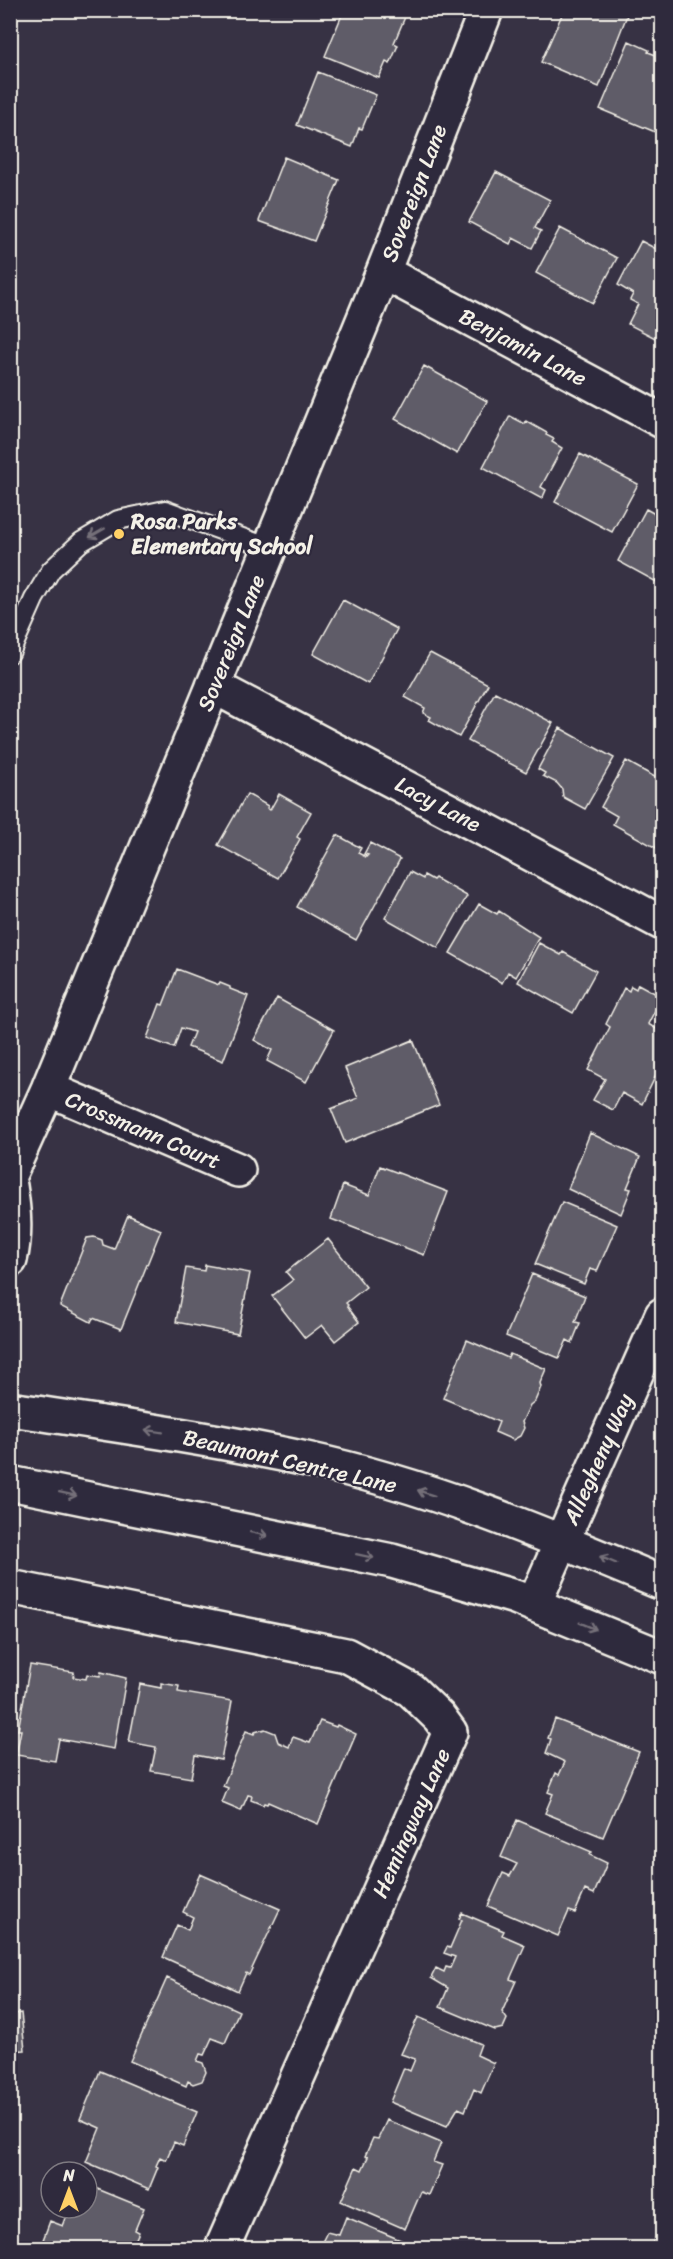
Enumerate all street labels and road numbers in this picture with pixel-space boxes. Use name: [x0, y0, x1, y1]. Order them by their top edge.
street label: Sovereign Lane: [370, 118, 458, 267]
street label: Benjamin Lane: [452, 297, 594, 397]
street label: Sovereign Lane: [186, 568, 276, 717]
street label: Lacy Lane: [388, 765, 489, 843]
street label: Crossmann Court: [59, 1080, 227, 1180]
street label: Allegheny Way: [551, 1386, 645, 1532]
street label: Beaumont Centre Lane: [179, 1417, 401, 1505]
street label: Hemingway Lane: [361, 1742, 461, 1904]

